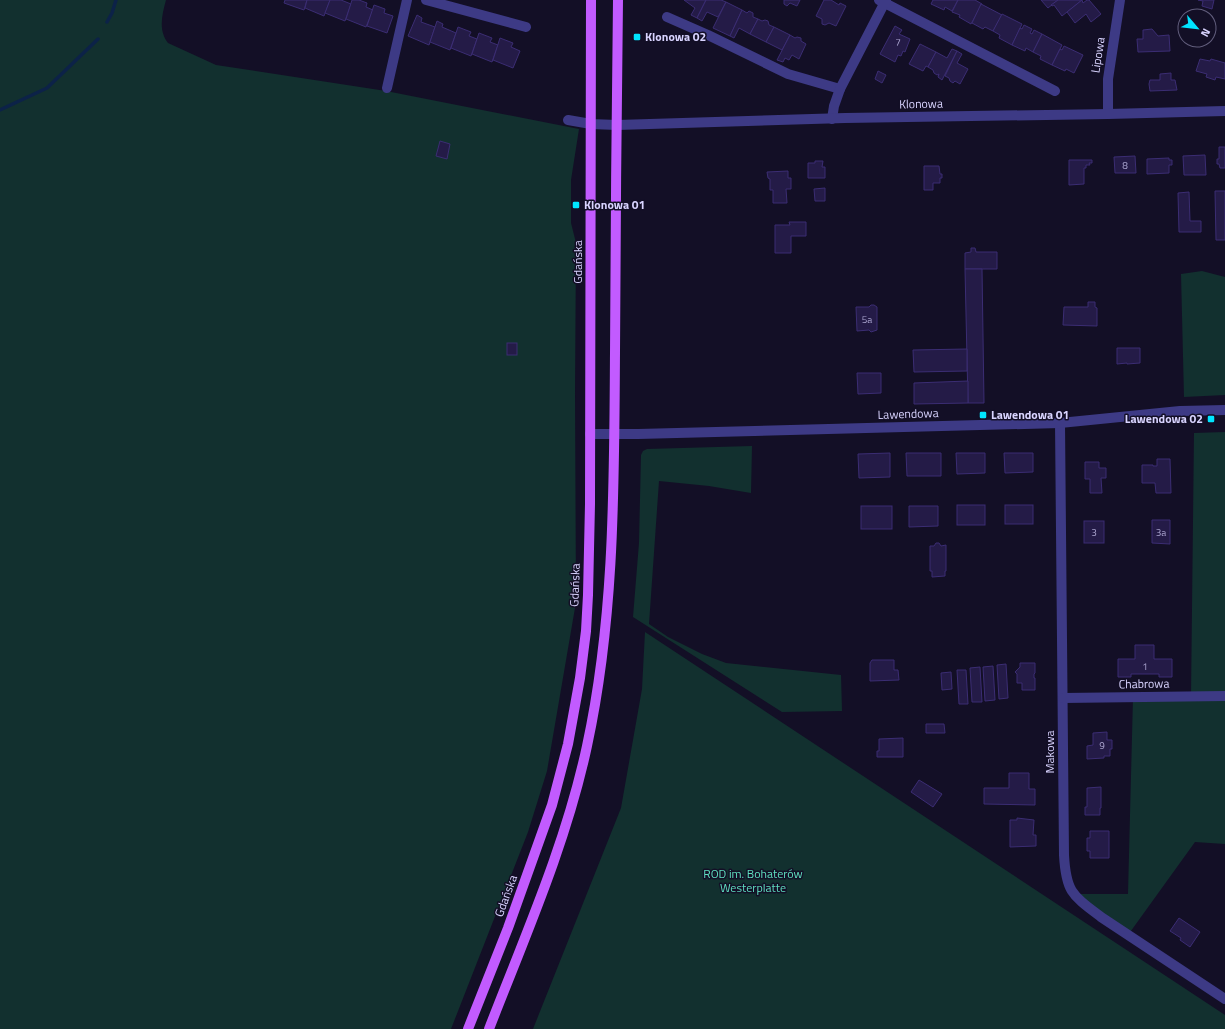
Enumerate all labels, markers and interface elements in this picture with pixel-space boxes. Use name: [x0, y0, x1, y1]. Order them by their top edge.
north arrow: [1177, 8, 1217, 48]
text: N: [1197, 26, 1215, 40]
place label: Klonowa 02: [645, 27, 706, 46]
marker: Klonowa 02: [632, 32, 642, 42]
house number: 7: [895, 35, 901, 50]
street label: Lipowa: [1085, 36, 1110, 74]
street label: Klonowa: [899, 94, 943, 113]
house number: 8: [1122, 158, 1128, 173]
place label: Klonowa 01: [584, 195, 645, 214]
marker: Klonowa 01: [571, 200, 581, 210]
street label: Gdańska: [568, 240, 587, 284]
house number: 5a: [862, 312, 872, 327]
street label: Lawendowa: [877, 403, 939, 424]
place label: Lawendowa 01: [991, 405, 1069, 424]
place label: Lawendowa 02: [1125, 409, 1203, 428]
marker: Lawendowa 01: [978, 410, 988, 420]
marker: Lawendowa 02: [1206, 414, 1216, 424]
house number: 3: [1091, 525, 1097, 540]
house number: 3a: [1156, 525, 1166, 540]
street label: Gdańska: [564, 563, 585, 607]
house number: 1: [1142, 659, 1148, 674]
street label: Chabrowa: [1118, 674, 1170, 693]
street label: Makowa: [1040, 730, 1059, 774]
house number: 9: [1099, 738, 1105, 753]
park label: ROD im. Bohaterów Westerplatte: [703, 864, 803, 897]
street label: Gdańska: [489, 872, 522, 920]

